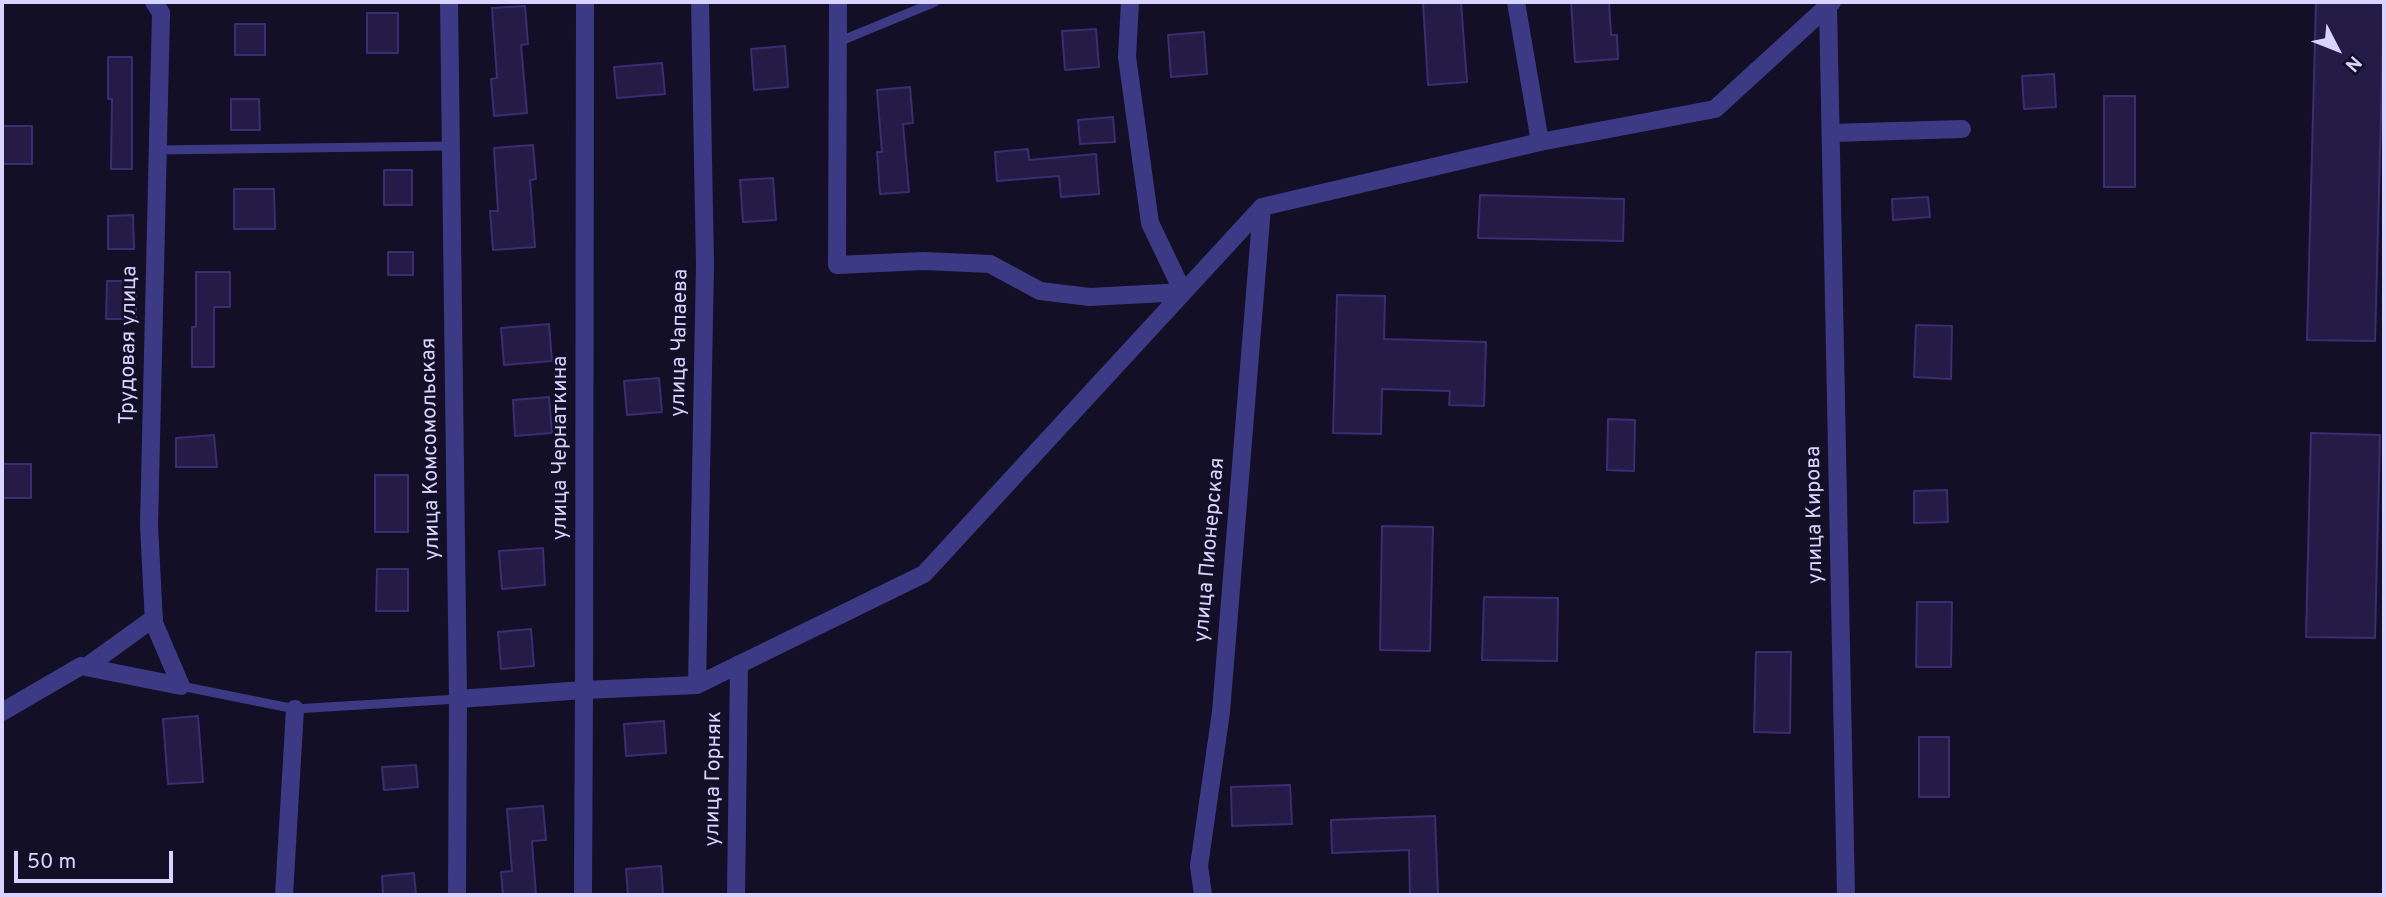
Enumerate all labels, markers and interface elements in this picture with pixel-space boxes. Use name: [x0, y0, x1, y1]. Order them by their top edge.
north arrow: [2302, 14, 2372, 84]
text: N: [2339, 50, 2366, 76]
street label: Трудовая улица: [116, 265, 144, 425]
street label: улица Чапаева: [667, 269, 695, 417]
street label: улица Комсомольская: [417, 337, 447, 561]
street label: улица Чернаткина: [549, 356, 575, 540]
street label: улица Кирова: [1802, 446, 1830, 584]
street label: улица Пионерская: [1190, 457, 1232, 643]
street label: улица Горняк: [701, 711, 729, 847]
scale bar: [18, 838, 177, 882]
text: 50 m: [27, 849, 76, 876]

